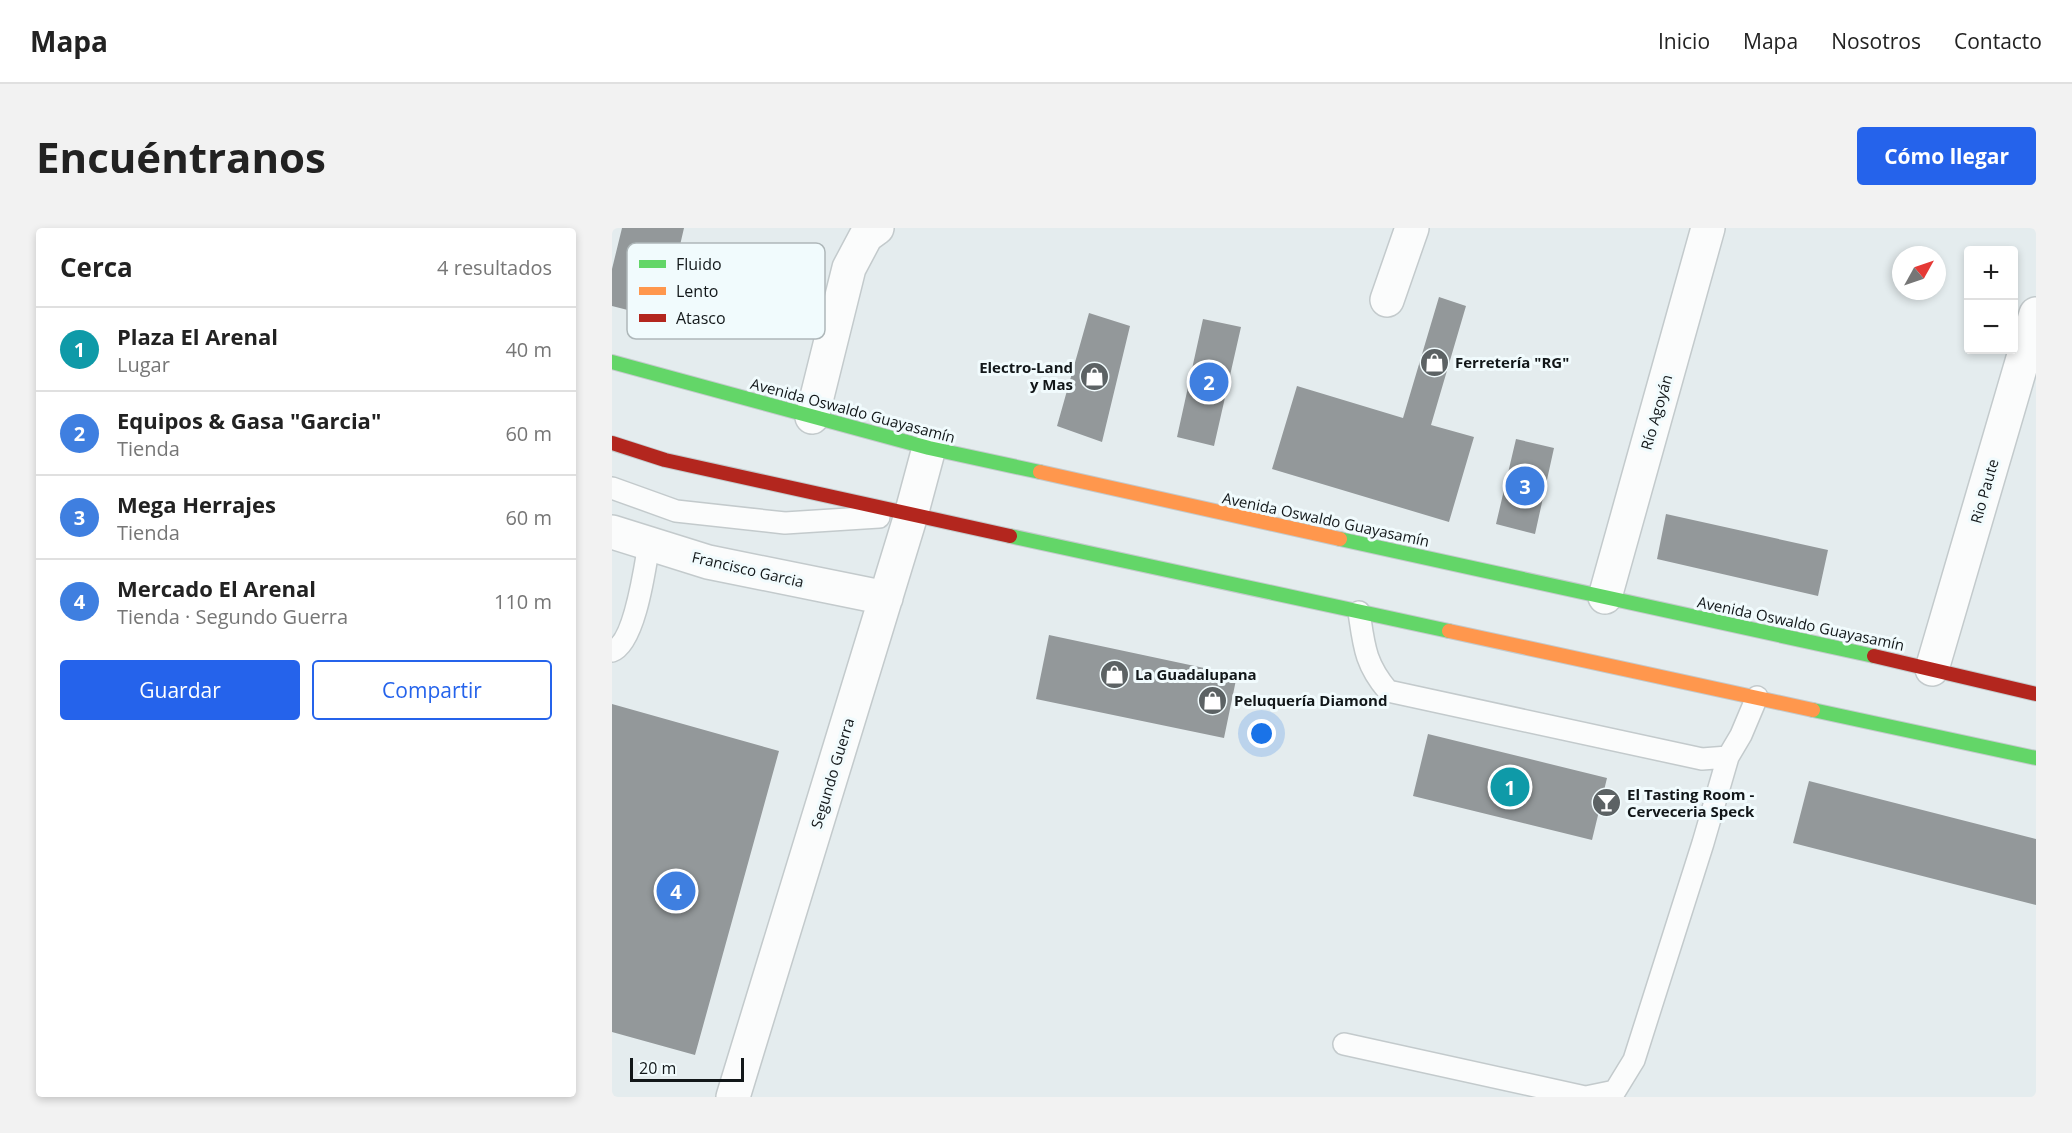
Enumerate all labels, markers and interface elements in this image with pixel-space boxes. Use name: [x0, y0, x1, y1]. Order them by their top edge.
text: Mapa: [30, 22, 108, 60]
text: Inicio: [1658, 27, 1710, 55]
text: Mapa: [1743, 27, 1798, 55]
text: Nosotros: [1831, 27, 1921, 55]
text: Contacto: [1954, 27, 2042, 55]
button: Cómo llegar: [1857, 127, 2036, 185]
text: Encuéntranos: [36, 128, 326, 185]
legend: [627, 243, 825, 339]
north arrow: [1892, 246, 1946, 300]
map controls: [1964, 246, 2018, 354]
button: +: [1964, 246, 2018, 300]
text: Cerca: [60, 249, 133, 285]
text: Fluido: [676, 253, 722, 275]
text: 4 resultados: [437, 254, 552, 281]
text: Lento: [676, 280, 718, 302]
button: −: [1964, 300, 2018, 354]
text: Atasco: [676, 307, 726, 329]
text: Plaza El Arenal: [117, 321, 278, 351]
text: 1: [74, 336, 85, 363]
text: 40 m: [505, 336, 552, 363]
shop icon: Ferretería "RG": [1418, 346, 1450, 378]
text: Lugar: [117, 351, 170, 378]
place label: Ferretería "RG": [1455, 352, 1569, 372]
place label: Electro-Land y Mas: [979, 357, 1073, 394]
shop icon: Electro-Land y Mas: [1078, 360, 1110, 392]
pin: 2: [1190, 360, 1228, 404]
street label: Río Agoyán: [1636, 372, 1676, 452]
street label: Avenida Oswaldo Guayasamín: [748, 373, 958, 447]
text: Equipos & Gasa "Garcia": [117, 405, 381, 435]
text: 2: [74, 420, 85, 447]
text: 60 m: [505, 420, 552, 447]
text: Tienda: [117, 435, 180, 462]
street label: Rio Paute: [1965, 456, 2003, 526]
pin: 3: [1506, 464, 1544, 508]
street label: Avenida Oswaldo Guayasamín: [1221, 487, 1431, 551]
text: Mega Herrajes: [117, 489, 276, 519]
text: 3: [74, 504, 85, 531]
text: 60 m: [505, 504, 552, 531]
text: Tienda: [117, 519, 180, 546]
street label: Francisco Garcia: [690, 546, 806, 592]
text: Mercado El Arenal: [117, 573, 316, 603]
text: 4: [74, 588, 85, 615]
text: 110 m: [494, 588, 552, 615]
street label: Avenida Oswaldo Guayasamín: [1696, 591, 1906, 655]
text: Tienda · Segundo Guerra: [117, 603, 348, 630]
shop icon: La Guadalupana: [1098, 658, 1130, 690]
button: Guardar: [60, 660, 300, 720]
button: Compartir: [312, 660, 552, 720]
place label: La Guadalupana: [1135, 664, 1257, 684]
shop icon: Peluquería Diamond: [1197, 684, 1229, 716]
place label: Peluquería Diamond: [1234, 690, 1387, 710]
street label: Segundo Guerra: [806, 715, 858, 831]
your location: [1247, 719, 1276, 748]
pin: 1: [1490, 764, 1530, 810]
place label: El Tasting Room - Cerveceria Speck: [1627, 784, 1755, 821]
bar icon: El Tasting Room - Cerveceria Speck: [1590, 787, 1622, 819]
pin: 4: [656, 868, 696, 914]
scale bar: [630, 1055, 744, 1082]
text: 20 m: [639, 1057, 676, 1079]

